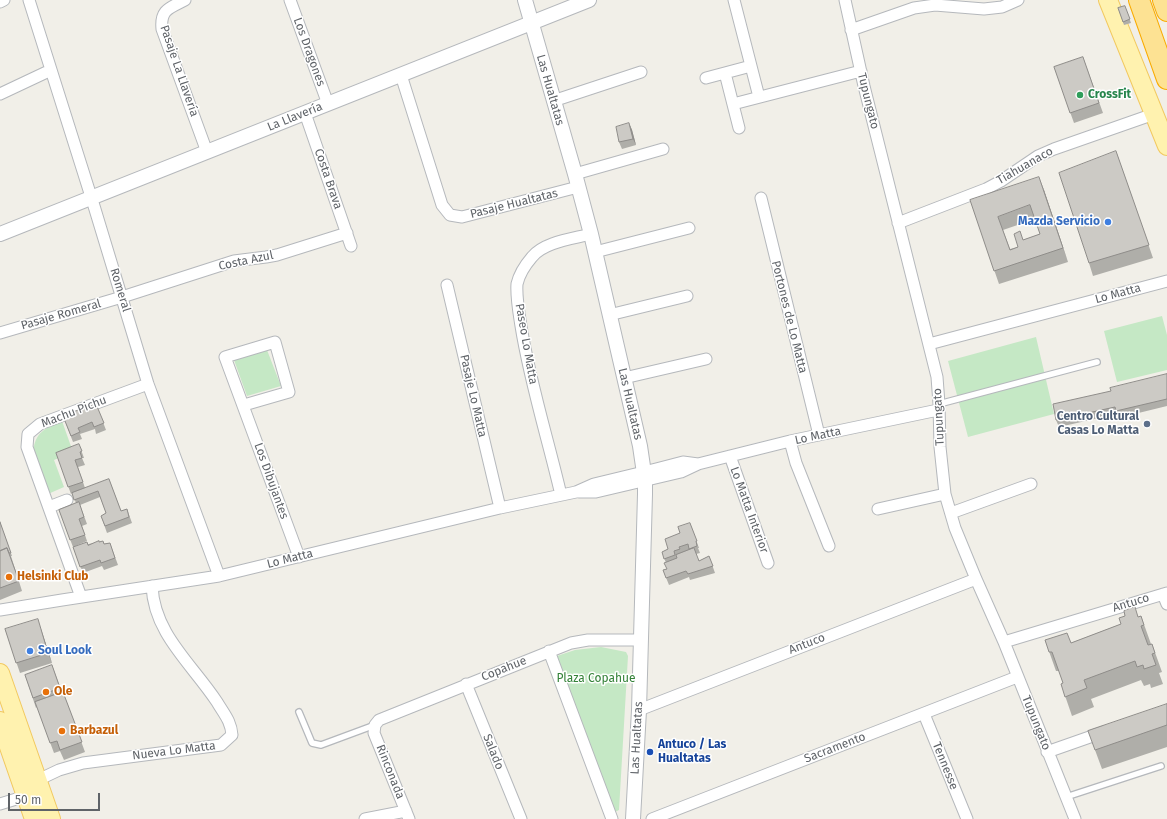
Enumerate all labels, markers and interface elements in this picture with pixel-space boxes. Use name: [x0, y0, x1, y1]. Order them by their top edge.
street label: Los Dragones: [290, 16, 328, 88]
street label: Pasaje La Llavería: [157, 23, 201, 119]
street label: Las Hualtatas: [533, 53, 567, 127]
street label: Tupungato: [854, 71, 882, 131]
place label: CrossFit: [1088, 88, 1131, 102]
marker: CrossFit: [1075, 90, 1085, 100]
street label: La Llavería: [265, 99, 325, 135]
street label: Tiahuanaco: [994, 144, 1056, 188]
street label: Costa Brava: [311, 147, 345, 211]
street label: Pasaje Hualtatas: [469, 186, 559, 222]
place label: Mazda Servicio: [1018, 215, 1100, 229]
marker: Mazda Servicio: [1103, 217, 1113, 227]
street label: Costa Azul: [217, 248, 275, 274]
street label: Portones de Lo Matta: [768, 259, 810, 375]
street label: Romeral: [107, 266, 133, 314]
street label: Lo Matta: [1094, 281, 1142, 307]
street label: Pasaje Romeral: [19, 297, 103, 333]
street label: Paseo Lo Matta: [512, 302, 540, 386]
street label: Pasaje Lo Matta: [456, 353, 490, 439]
street label: Las Hualtatas: [615, 367, 645, 441]
street label: Tupungato: [930, 388, 948, 446]
street label: Machu Pichu: [39, 393, 109, 431]
place label: Centro Cultural Casas Lo Matta: [1057, 410, 1139, 438]
marker: Centro Cultural Casas Lo Matta: [1142, 419, 1152, 429]
street label: Lo Matta: [794, 424, 842, 448]
street label: Los Dibujantes: [251, 441, 291, 521]
street label: Lo Matta Interior: [727, 465, 771, 555]
street label: Lo Matta: [266, 546, 314, 572]
place label: Helsinki Club: [17, 570, 89, 584]
marker: Helsinki Club: [4, 572, 14, 582]
street label: Antuco: [1111, 591, 1151, 615]
street label: Antuco: [787, 631, 827, 657]
place label: Soul Look: [38, 644, 92, 658]
marker: Soul Look: [25, 646, 35, 656]
street label: Copahue: [479, 653, 529, 685]
park label: Plaza Copahue: [556, 672, 636, 686]
place label: Ole: [54, 685, 72, 699]
marker: Ole: [41, 687, 51, 697]
street label: Tupungato: [1019, 694, 1053, 752]
street label: Las Hualtatas: [628, 701, 646, 775]
place label: Barbazul: [70, 724, 118, 738]
marker: Barbazul: [57, 726, 67, 736]
street label: Sacramento: [802, 730, 868, 766]
street label: Salado: [479, 732, 507, 772]
place label: Antuco / Las Hualtatas: [658, 738, 726, 766]
street label: Nueva Lo Matta: [131, 739, 217, 763]
street label: Tennesse: [929, 740, 961, 792]
street label: Rinconada: [373, 743, 407, 801]
marker: Antuco / Las Hualtatas: [645, 747, 655, 757]
scale bar: [10, 785, 102, 811]
text: 50 m: [15, 793, 41, 807]

